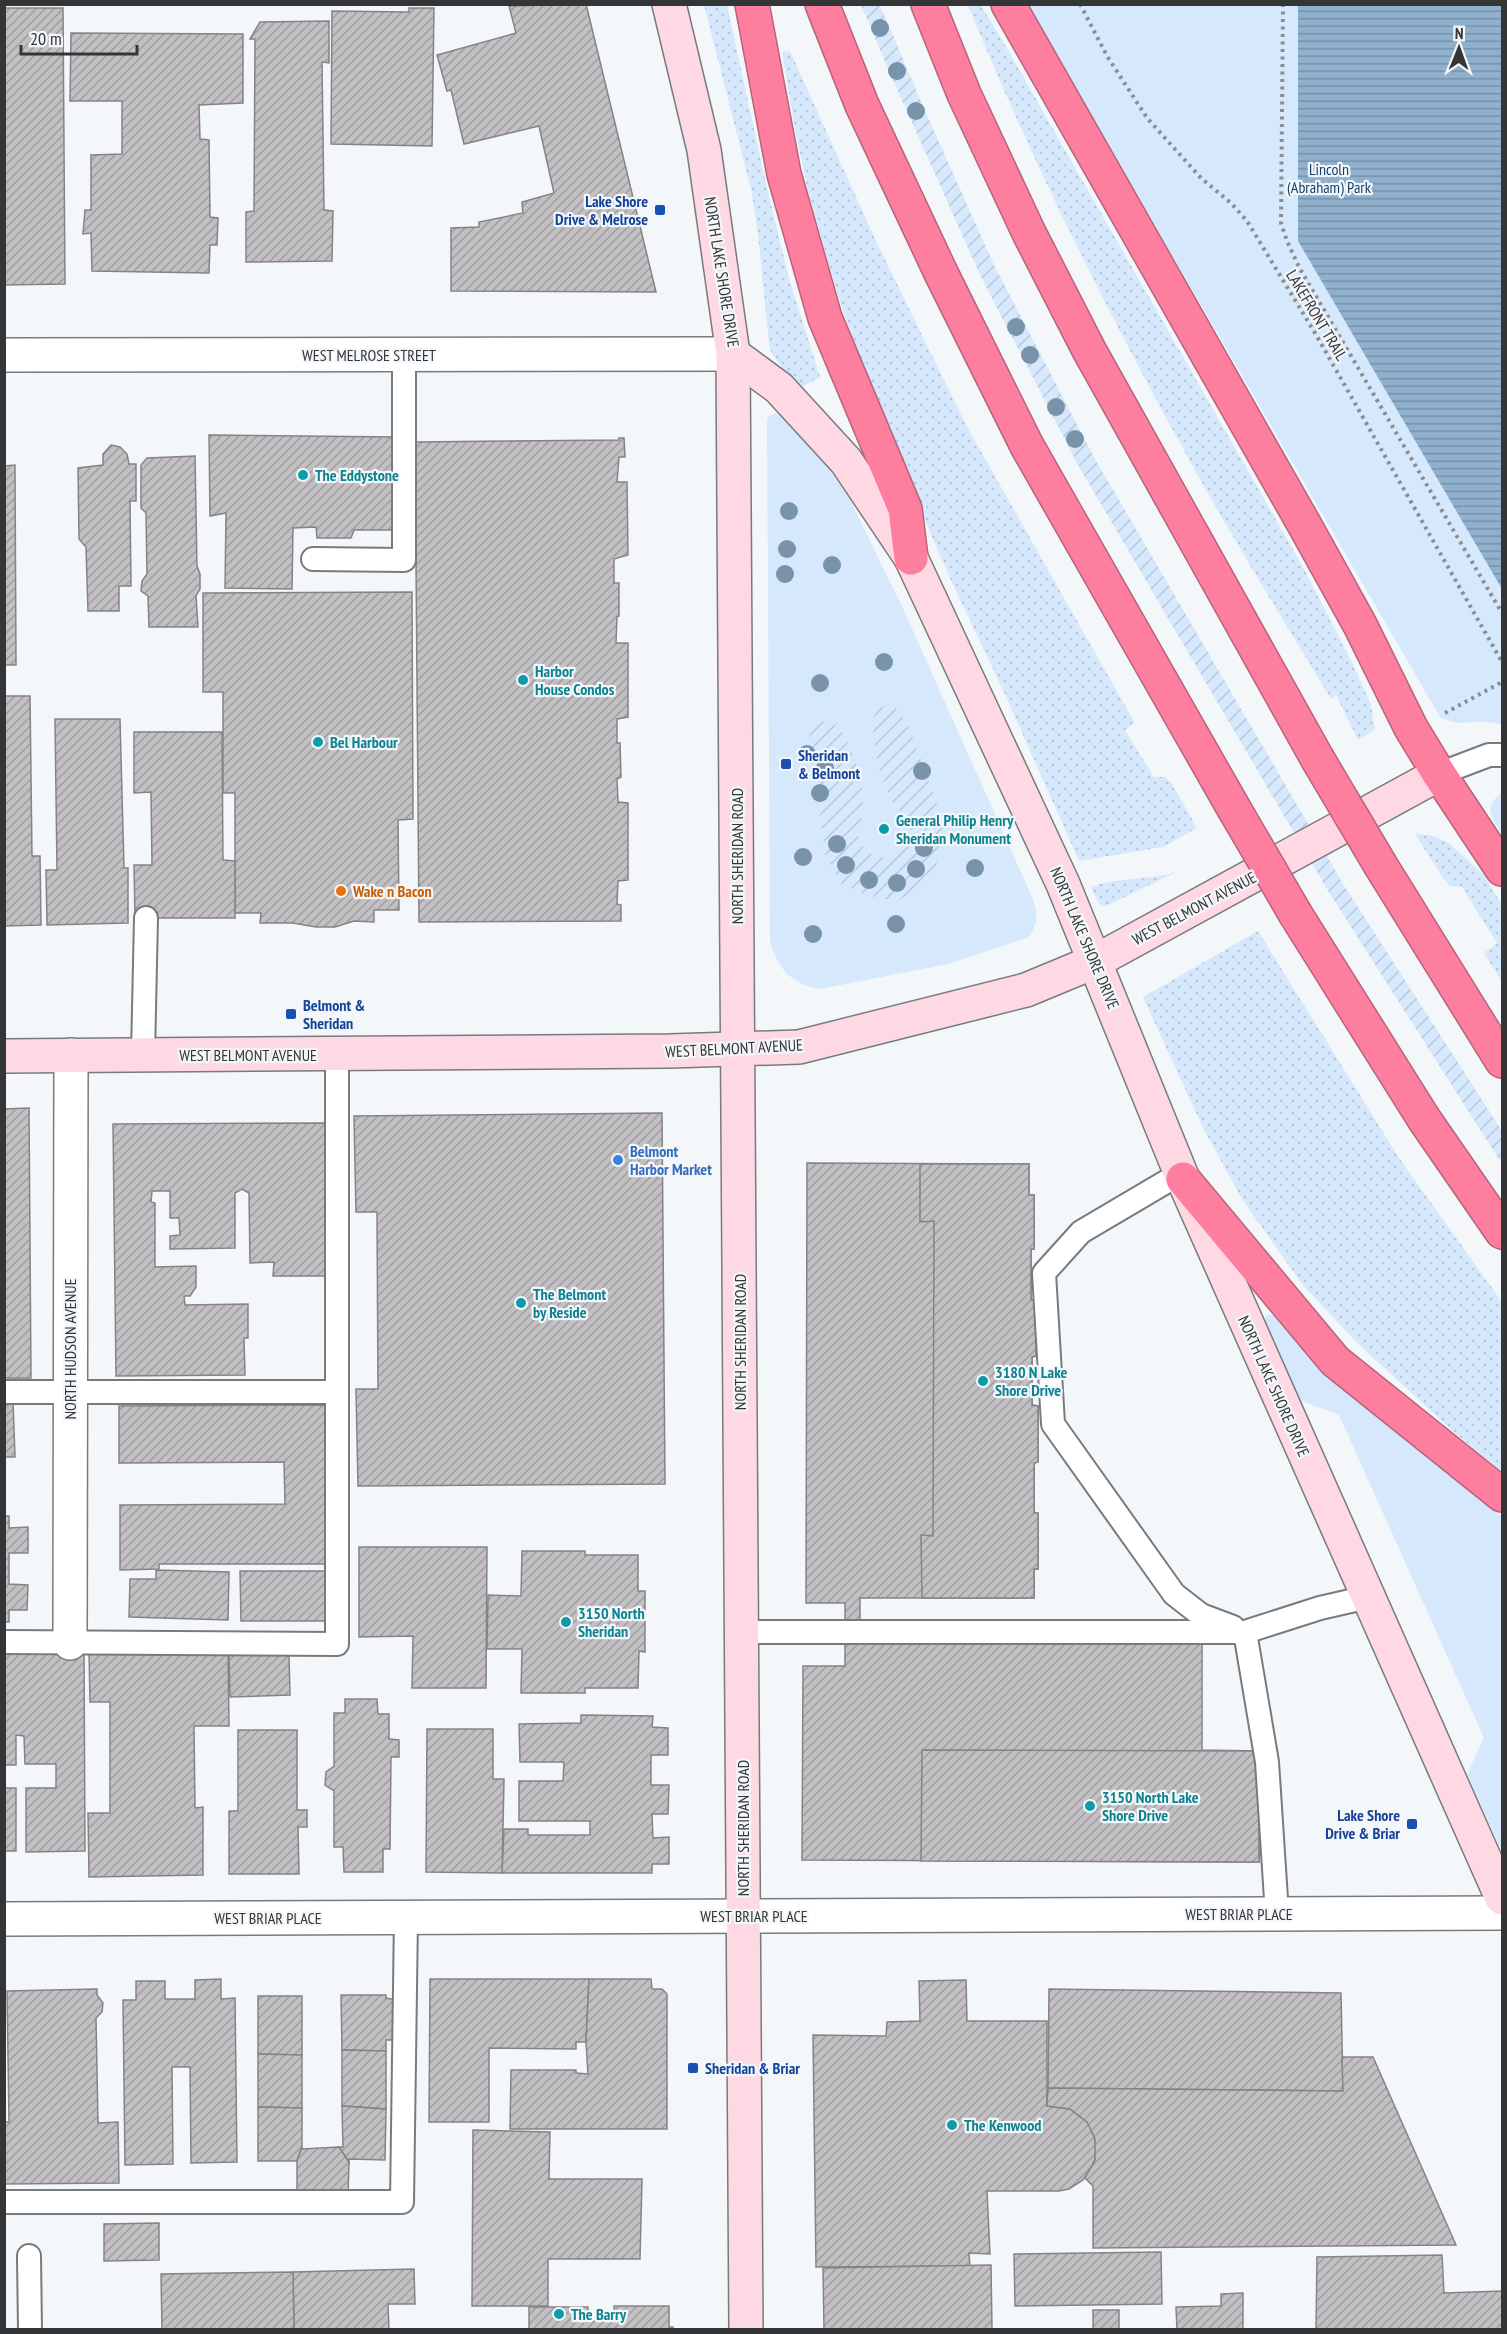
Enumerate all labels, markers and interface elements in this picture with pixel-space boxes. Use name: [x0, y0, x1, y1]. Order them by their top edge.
scale bar: [21, 18, 136, 56]
north arrow: [1429, 18, 1489, 78]
text: N: [1455, 23, 1464, 43]
text: 20 m: [30, 27, 62, 50]
park label: Lincoln (Abraham) Park: [1287, 159, 1372, 197]
place label: Lake Shore Drive & Melrose: [555, 191, 648, 229]
street label: NORTH LAKE SHORE DRIVE: [700, 195, 744, 349]
marker: Lake Shore Drive & Melrose: [653, 203, 667, 217]
street label: LAKEFRONT TRAIL: [1282, 266, 1352, 364]
street label: WEST MELROSE STREET: [302, 345, 436, 365]
place label: The Eddystone: [315, 465, 399, 485]
marker: The Eddystone: [296, 468, 310, 482]
place label: Harbor House Condos: [535, 661, 615, 699]
marker: Harbor House Condos: [516, 673, 530, 687]
place label: Bel Harbour: [330, 732, 398, 752]
marker: Bel Harbour: [311, 735, 325, 749]
place label: Sheridan & Belmont: [798, 745, 861, 783]
marker: Sheridan & Belmont: [779, 757, 793, 771]
street label: NORTH SHERIDAN ROAD: [727, 788, 747, 924]
place label: General Philip Henry Sheridan Monument: [896, 810, 1014, 848]
marker: General Philip Henry Sheridan Monument: [877, 822, 891, 836]
street label: NORTH LAKE SHORE DRIVE: [1046, 864, 1124, 1012]
street label: WEST BELMONT AVENUE: [1128, 867, 1260, 949]
place label: Wake n Bacon: [352, 881, 432, 901]
marker: Wake n Bacon: [334, 884, 348, 898]
place label: Belmont & Sheridan: [303, 995, 365, 1033]
marker: Belmont & Sheridan: [284, 1007, 298, 1021]
street label: WEST BELMONT AVENUE: [665, 1034, 803, 1062]
street label: WEST BELMONT AVENUE: [179, 1045, 317, 1065]
place label: Belmont Harbor Market: [630, 1141, 712, 1179]
marker: Belmont Harbor Market: [611, 1153, 625, 1167]
street label: NORTH SHERIDAN ROAD: [730, 1274, 750, 1410]
street label: NORTH HUDSON AVENUE: [60, 1278, 80, 1419]
place label: The Belmont by Reside: [533, 1284, 606, 1322]
marker: The Belmont by Reside: [514, 1296, 528, 1310]
street label: NORTH LAKE SHORE DRIVE: [1234, 1312, 1314, 1460]
place label: 3180 N Lake Shore Drive: [995, 1362, 1068, 1400]
marker: 3180 N Lake Shore Drive: [976, 1374, 990, 1388]
place label: 3150 North Sheridan: [578, 1603, 645, 1641]
marker: 3150 North Sheridan: [559, 1615, 573, 1629]
street label: NORTH SHERIDAN ROAD: [733, 1760, 753, 1896]
place label: 3150 North Lake Shore Drive: [1102, 1787, 1199, 1825]
marker: 3150 North Lake Shore Drive: [1083, 1799, 1097, 1813]
place label: Lake Shore Drive & Briar: [1325, 1805, 1400, 1843]
marker: Lake Shore Drive & Briar: [1405, 1817, 1419, 1831]
street label: WEST BRIAR PLACE: [1185, 1904, 1293, 1924]
street label: WEST BRIAR PLACE: [700, 1906, 808, 1926]
street label: WEST BRIAR PLACE: [214, 1908, 322, 1928]
place label: Sheridan & Briar: [705, 2058, 800, 2078]
marker: Sheridan & Briar: [686, 2061, 700, 2075]
place label: The Kenwood: [964, 2115, 1041, 2135]
marker: The Kenwood: [945, 2118, 959, 2132]
place label: The Barry: [571, 2304, 627, 2324]
marker: The Barry: [552, 2307, 566, 2321]

